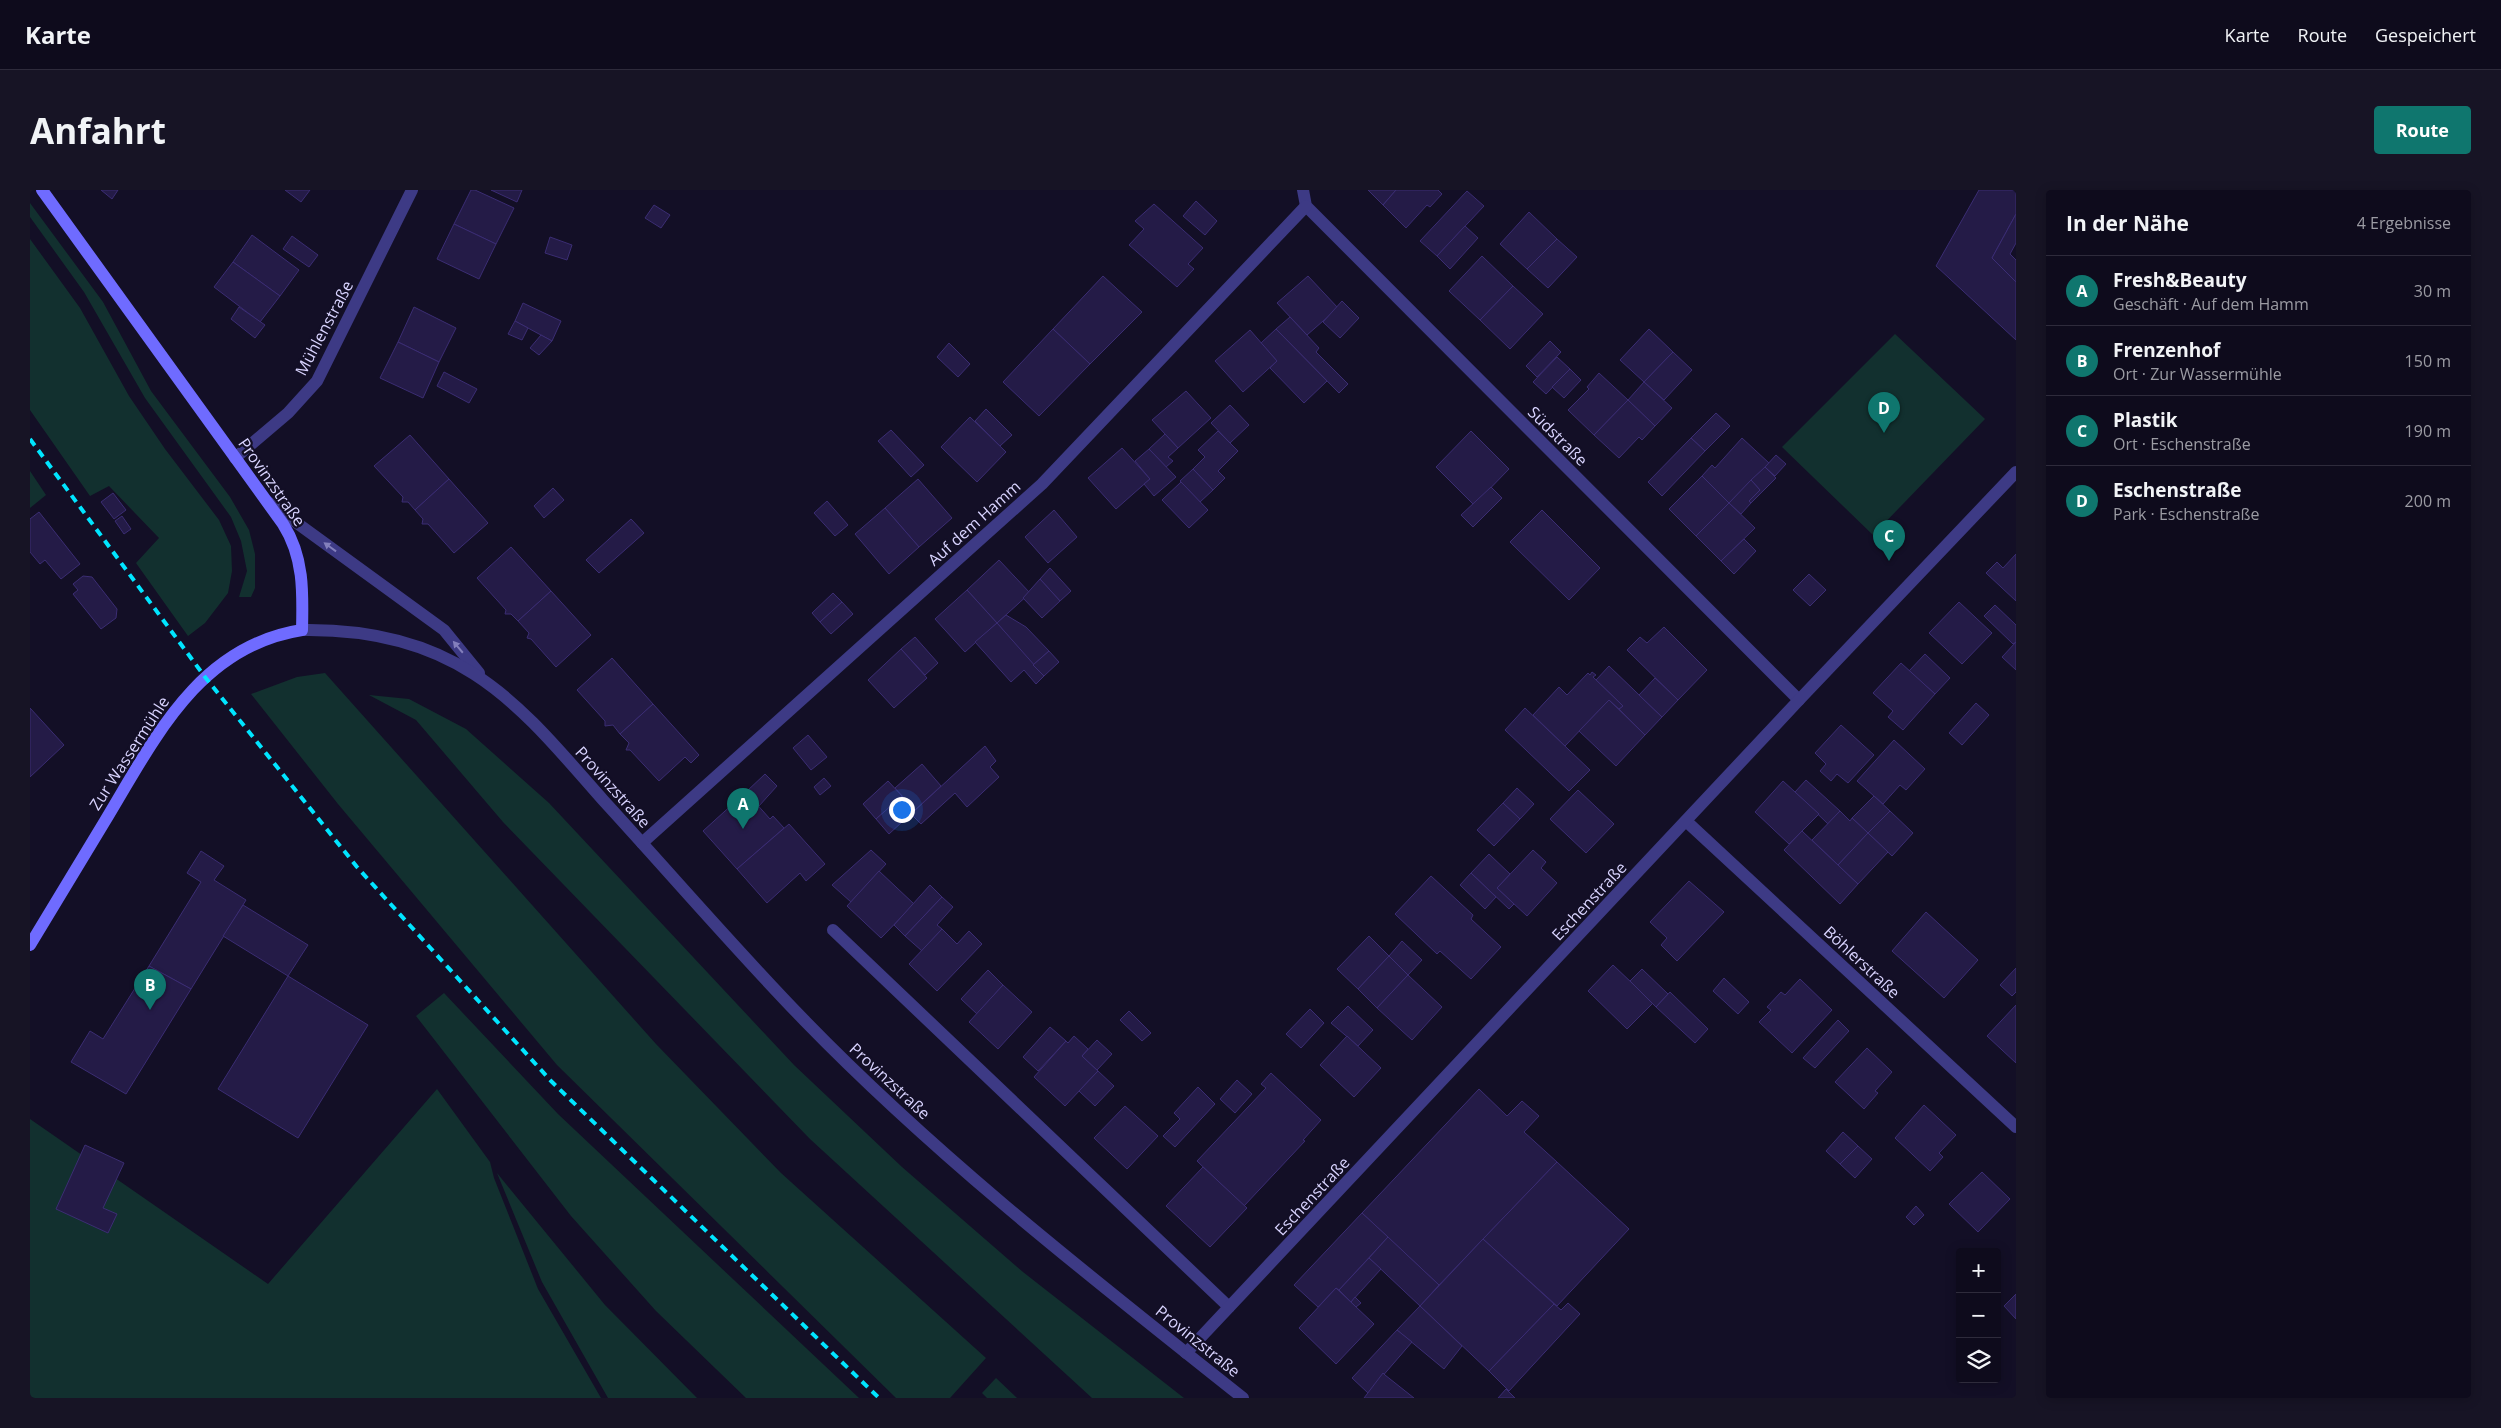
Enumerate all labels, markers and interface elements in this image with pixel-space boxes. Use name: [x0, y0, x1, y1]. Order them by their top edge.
text: Karte: [25, 18, 91, 51]
text: Karte: [2225, 23, 2270, 47]
text: Route: [2298, 23, 2347, 47]
text: Gespeichert: [2375, 23, 2476, 47]
button: Route: [2374, 106, 2471, 154]
text: Anfahrt: [30, 107, 166, 154]
text: In der Nähe: [2066, 209, 2189, 237]
text: 4 Ergebnisse: [2357, 212, 2451, 234]
text: Fresh&Beauty: [2113, 267, 2246, 293]
street label: Mühlenstraße: [290, 277, 358, 379]
text: A: [2076, 280, 2088, 302]
text: 30 m: [2414, 280, 2451, 302]
text: Geschäft · Auf dem Hamm: [2113, 293, 2309, 315]
text: Frenzenhof: [2113, 337, 2220, 363]
text: B: [2077, 350, 2087, 372]
text: 150 m: [2405, 350, 2451, 372]
text: Ort · Zur Wassermühle: [2113, 363, 2282, 385]
pin: D: [1868, 392, 1900, 433]
street label: Südstraße: [1523, 401, 1593, 471]
text: Plastik: [2113, 407, 2177, 433]
text: C: [2077, 420, 2087, 442]
text: 190 m: [2405, 420, 2451, 442]
text: Ort · Eschenstraße: [2113, 433, 2251, 455]
street label: Provinzstraße: [233, 434, 311, 530]
street label: Auf dem Hamm: [923, 476, 1025, 570]
text: Eschenstraße: [2113, 477, 2242, 503]
text: D: [2076, 490, 2088, 512]
text: 200 m: [2405, 490, 2451, 512]
text: Park · Eschenstraße: [2113, 503, 2259, 525]
pin: C: [1873, 520, 1905, 561]
one-way arrow: [323, 542, 337, 552]
one-way arrow: [452, 641, 463, 654]
street label: Zur Wassermühle: [84, 692, 174, 814]
street label: Provinzstraße: [570, 741, 656, 833]
pin: A: [727, 788, 759, 829]
your location: [889, 797, 915, 823]
street label: Eschenstraße: [1547, 857, 1631, 945]
street label: Böhlerstraße: [1819, 921, 1905, 1003]
pin: B: [134, 969, 166, 1010]
street label: Provinzstraße: [845, 1038, 935, 1124]
street label: Eschenstraße: [1270, 1152, 1354, 1240]
map controls: [1956, 1248, 2001, 1383]
button: +: [1956, 1248, 2001, 1293]
button: −: [1956, 1293, 2001, 1338]
street label: Provinzstraße: [1151, 1300, 1245, 1382]
button: layers: [1956, 1338, 2001, 1383]

